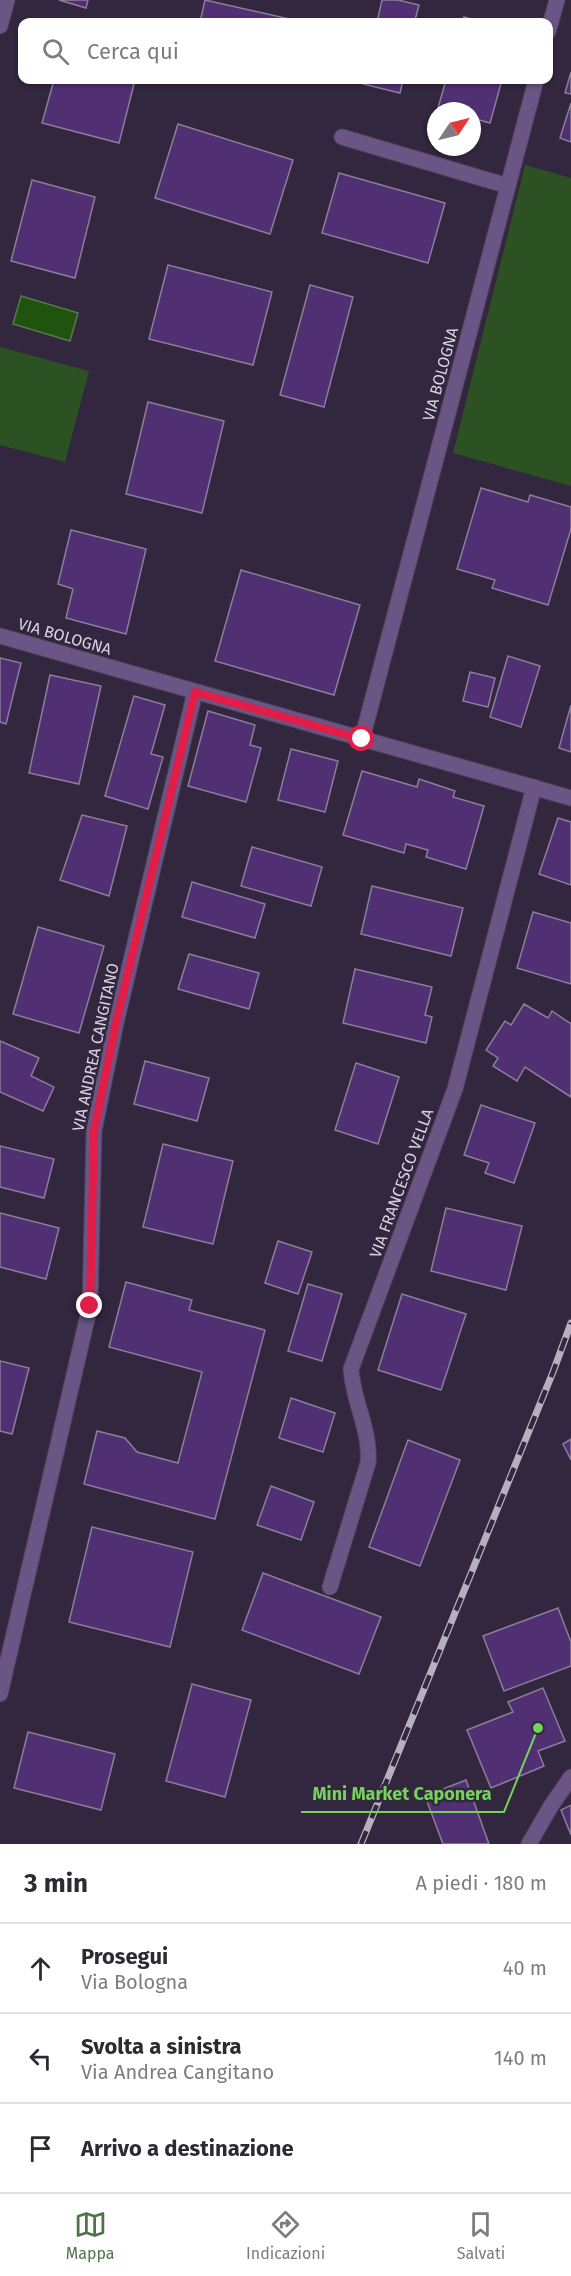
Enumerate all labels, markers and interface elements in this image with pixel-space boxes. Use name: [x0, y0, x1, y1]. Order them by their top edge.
search box: [18, 18, 553, 84]
icon: search: [39, 35, 72, 68]
text: Cerca qui: [87, 38, 179, 65]
north arrow: [427, 102, 481, 156]
street label: VIA BOLOGNA: [419, 324, 462, 423]
street label: VIA BOLOGNA: [16, 614, 115, 659]
route start: [348, 725, 374, 751]
street label: VIA ANDREA CANGITANO: [68, 961, 123, 1133]
street label: VIA FRANCESCO VELLA: [366, 1105, 438, 1260]
route end: [76, 1292, 102, 1318]
callout: Mini Market Caponera: [301, 1776, 504, 1812]
text: Mini Market Caponera: [312, 1783, 492, 1805]
text: 3 min: [24, 1868, 88, 1899]
text: A piedi · 180 m: [416, 1871, 547, 1895]
text: Prosegui: [81, 1943, 168, 1970]
icon: ahead: [24, 1952, 57, 1985]
text: 40 m: [503, 1956, 547, 1980]
text: Via Bologna: [81, 1970, 188, 1994]
text: Svolta a sinistra: [81, 2033, 242, 2060]
icon: left: [24, 2042, 57, 2075]
text: 140 m: [494, 2046, 547, 2070]
text: Via Andrea Cangitano: [81, 2060, 274, 2084]
icon: arrive: [24, 2132, 57, 2165]
text: Arrivo a destinazione: [81, 2135, 294, 2162]
tab: Mappa: [66, 2208, 115, 2263]
tab: Indicazioni: [246, 2208, 325, 2263]
tab: Salvati: [457, 2208, 505, 2263]

